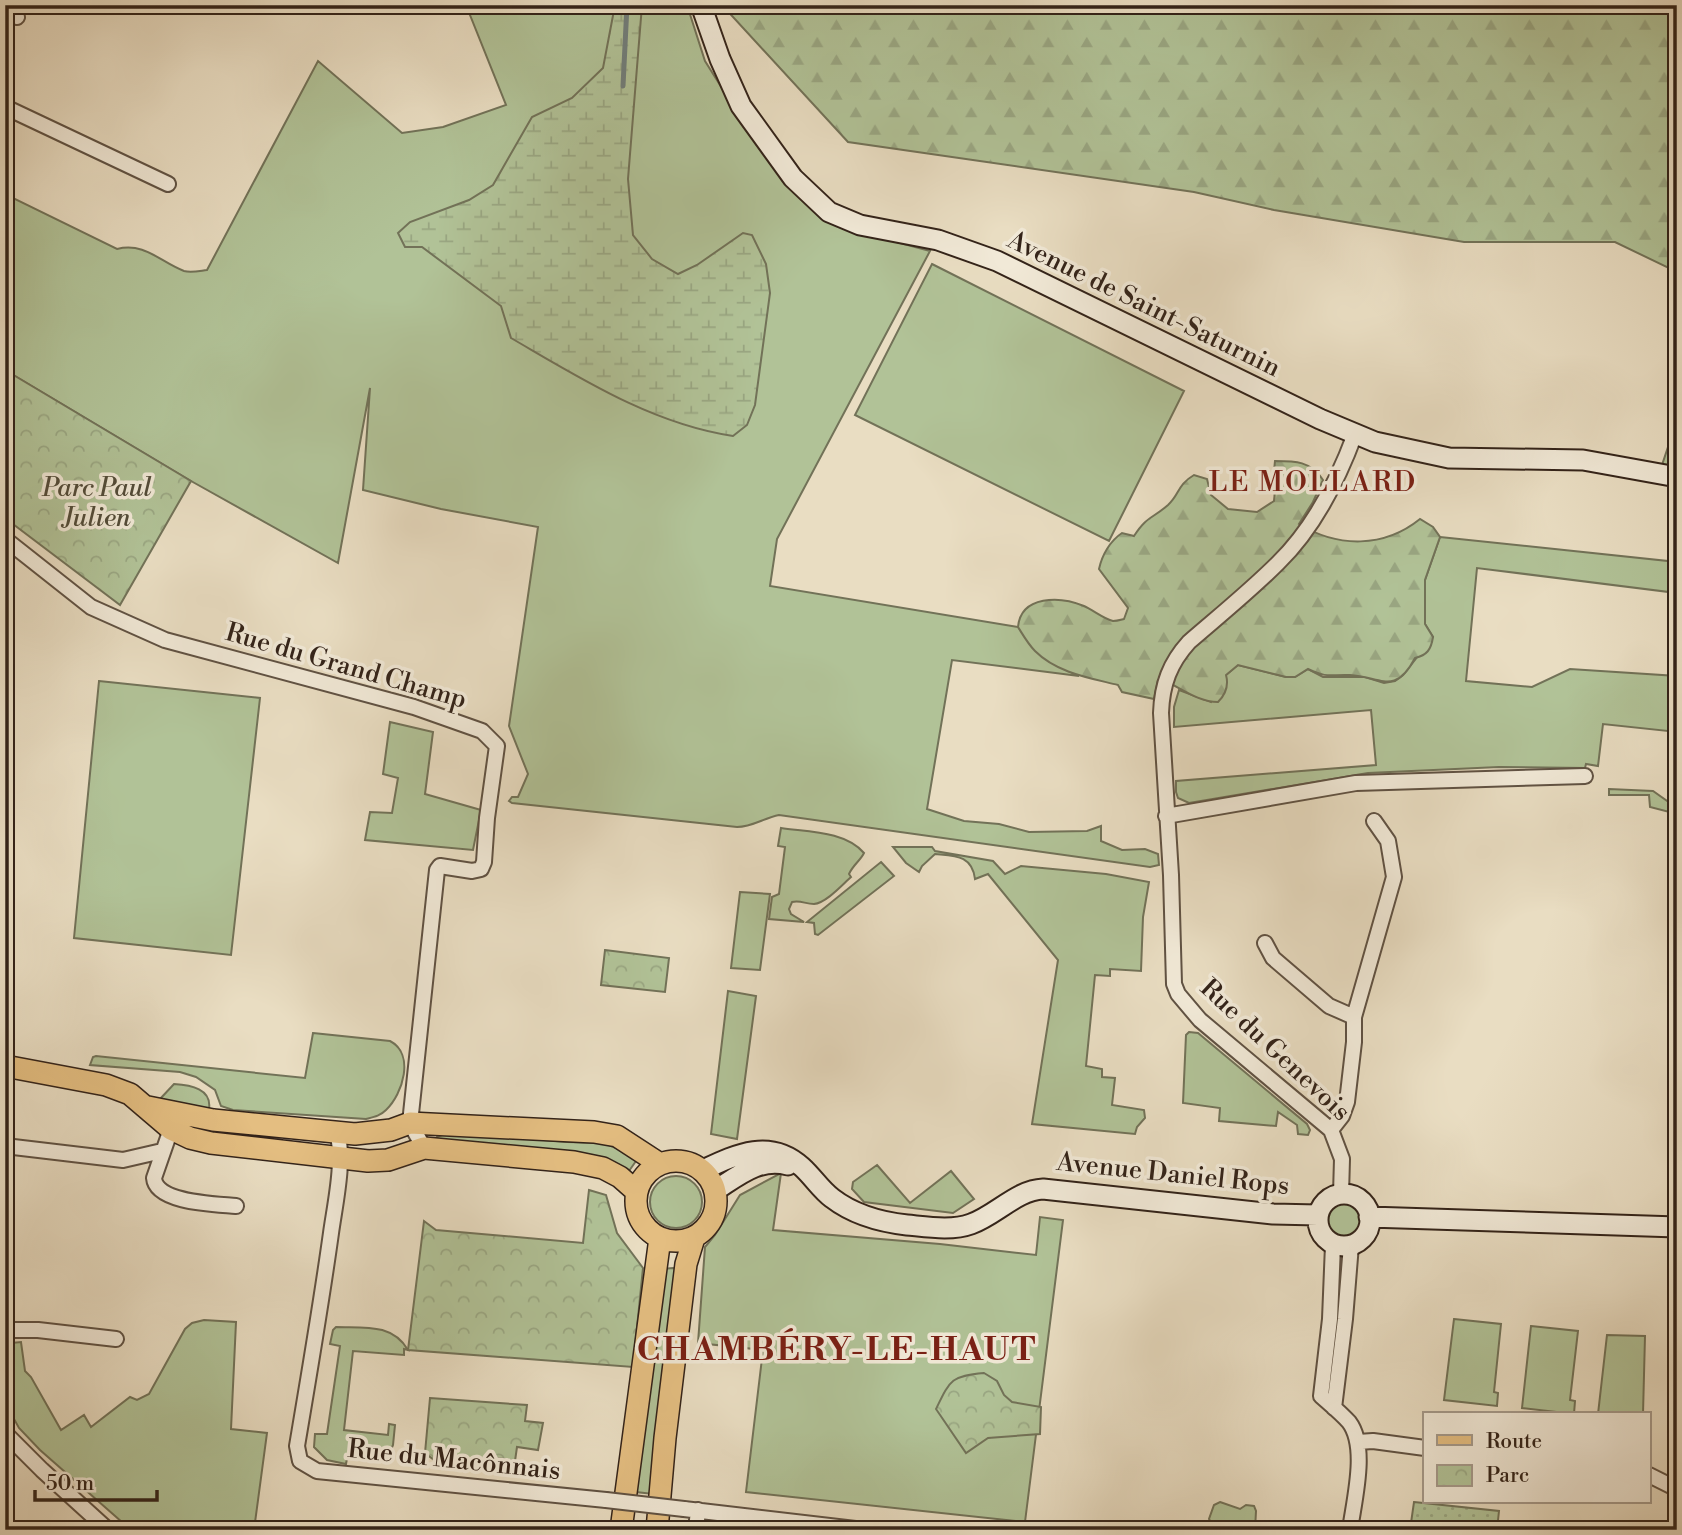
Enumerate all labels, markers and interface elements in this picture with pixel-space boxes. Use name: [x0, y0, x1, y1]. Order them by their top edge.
street label: Avenue de Saint-Saturnin: [1001, 223, 1286, 384]
district label: LE MOLLARD: [1209, 465, 1417, 500]
park label: Parc Paul Julien: [41, 472, 152, 534]
street label: Rue du Grand Champ: [222, 616, 470, 716]
street label: Rue du Genevois: [1193, 972, 1357, 1128]
street label: Avenue Daniel Rops: [1054, 1146, 1291, 1202]
district label: CHAMBÉRY-LE-HAUT: [637, 1328, 1037, 1371]
legend: [1423, 1412, 1650, 1504]
text: Route: [1486, 1429, 1542, 1455]
street label: Rue du Macônnais: [346, 1433, 562, 1487]
scale bar: [35, 1458, 158, 1502]
text: Parc: [1486, 1463, 1529, 1489]
text: 50 m: [46, 1471, 94, 1497]

